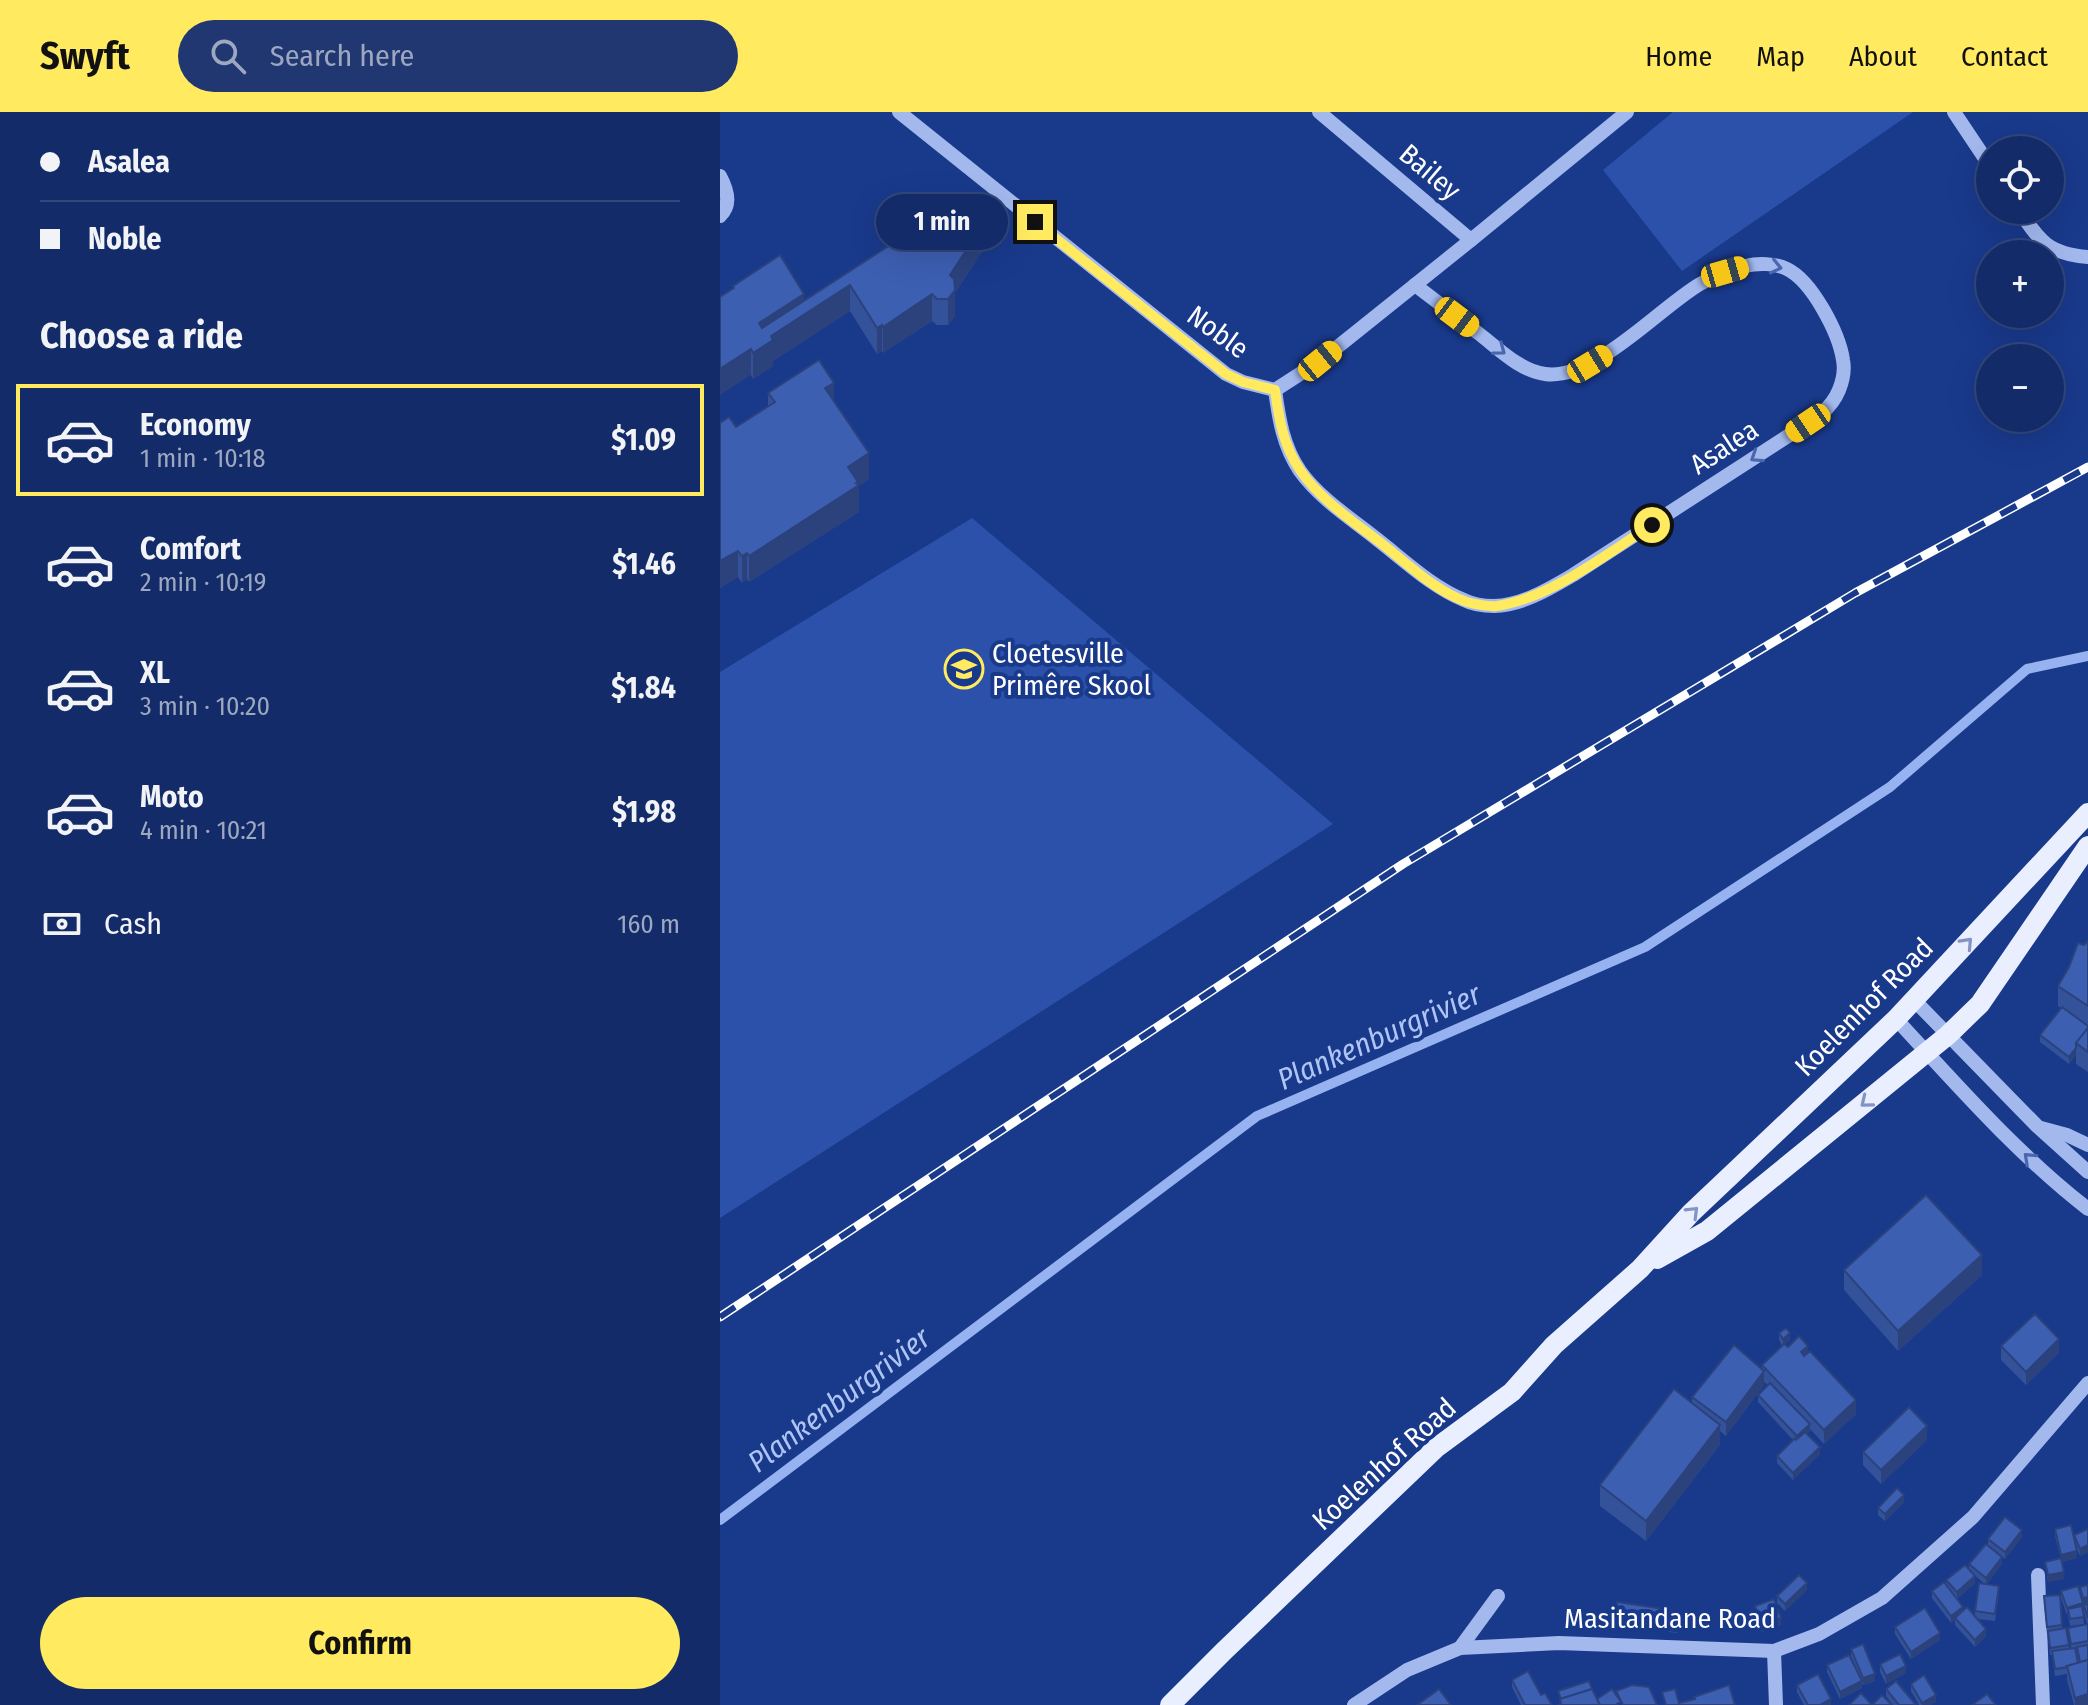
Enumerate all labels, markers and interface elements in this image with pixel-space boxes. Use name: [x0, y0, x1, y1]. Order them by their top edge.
search box: [178, 20, 738, 92]
text: Swyft: [40, 33, 130, 79]
icon: search: [206, 34, 250, 78]
text: Search here: [270, 38, 414, 74]
text: Home: [1645, 40, 1712, 73]
text: Map: [1756, 40, 1805, 73]
text: About: [1849, 40, 1917, 73]
text: Contact: [1961, 40, 2048, 73]
map controls: [1976, 136, 2064, 432]
button: locate: [1976, 136, 2064, 224]
street label: Bailey: [1393, 137, 1468, 207]
text: Asalea: [88, 144, 170, 180]
callout: 1 min: [875, 194, 1007, 250]
route end: [1017, 204, 1053, 240]
text: 1 min: [914, 206, 970, 237]
text: Noble: [88, 221, 162, 257]
button: +: [1976, 240, 2064, 328]
car: [1699, 254, 1751, 290]
one-way arrow: [1769, 258, 1783, 275]
car: [1431, 293, 1483, 341]
street label: Noble: [1181, 299, 1255, 365]
text: Choose a ride: [40, 314, 243, 358]
car: [1294, 337, 1346, 385]
one-way arrow: [1491, 340, 1506, 354]
car: [1563, 341, 1617, 387]
button: −: [1976, 344, 2064, 432]
car: [1781, 400, 1835, 446]
icon: car: [44, 404, 116, 476]
text: Economy: [140, 407, 251, 443]
street label: Asalea: [1684, 413, 1764, 481]
text: $1.09: [611, 422, 676, 458]
text: 1 min · 10:18: [140, 443, 266, 474]
one-way arrow: [1751, 448, 1765, 463]
route start: [1634, 507, 1670, 543]
icon: car: [44, 528, 116, 600]
text: Comfort: [140, 531, 241, 567]
text: $1.46: [612, 546, 676, 582]
text: 2 min · 10:19: [140, 567, 266, 598]
place label: Cloetesville Primêre Skool: [992, 637, 1151, 702]
school or university icon: Cloetesville Primêre Skool: [943, 648, 985, 690]
icon: car: [44, 652, 116, 724]
text: XL: [140, 655, 170, 691]
text: $1.84: [611, 670, 676, 706]
text: 3 min · 10:20: [140, 691, 270, 722]
icon: car: [44, 776, 116, 848]
text: Moto: [140, 779, 204, 815]
text: $1.98: [612, 794, 676, 830]
text: 4 min · 10:21: [140, 815, 267, 846]
icon: cash: [40, 902, 84, 946]
text: Cash: [104, 906, 162, 942]
text: 160 m: [617, 909, 680, 940]
street label: Koelenhof Road: [1788, 931, 1940, 1083]
one-way arrow: [1958, 938, 1973, 952]
water label: Plankenburgrivier: [1272, 975, 1488, 1098]
one-way arrow: [1860, 1092, 1875, 1106]
one-way arrow: [2024, 1153, 2038, 1167]
one-way arrow: [1683, 1207, 1698, 1221]
water label: Plankenburgrivier: [741, 1319, 938, 1480]
street label: Koelenhof Road: [1306, 1391, 1462, 1537]
button: Confirm: [40, 1597, 680, 1689]
street label: Masitandane Road: [1564, 1602, 1776, 1635]

